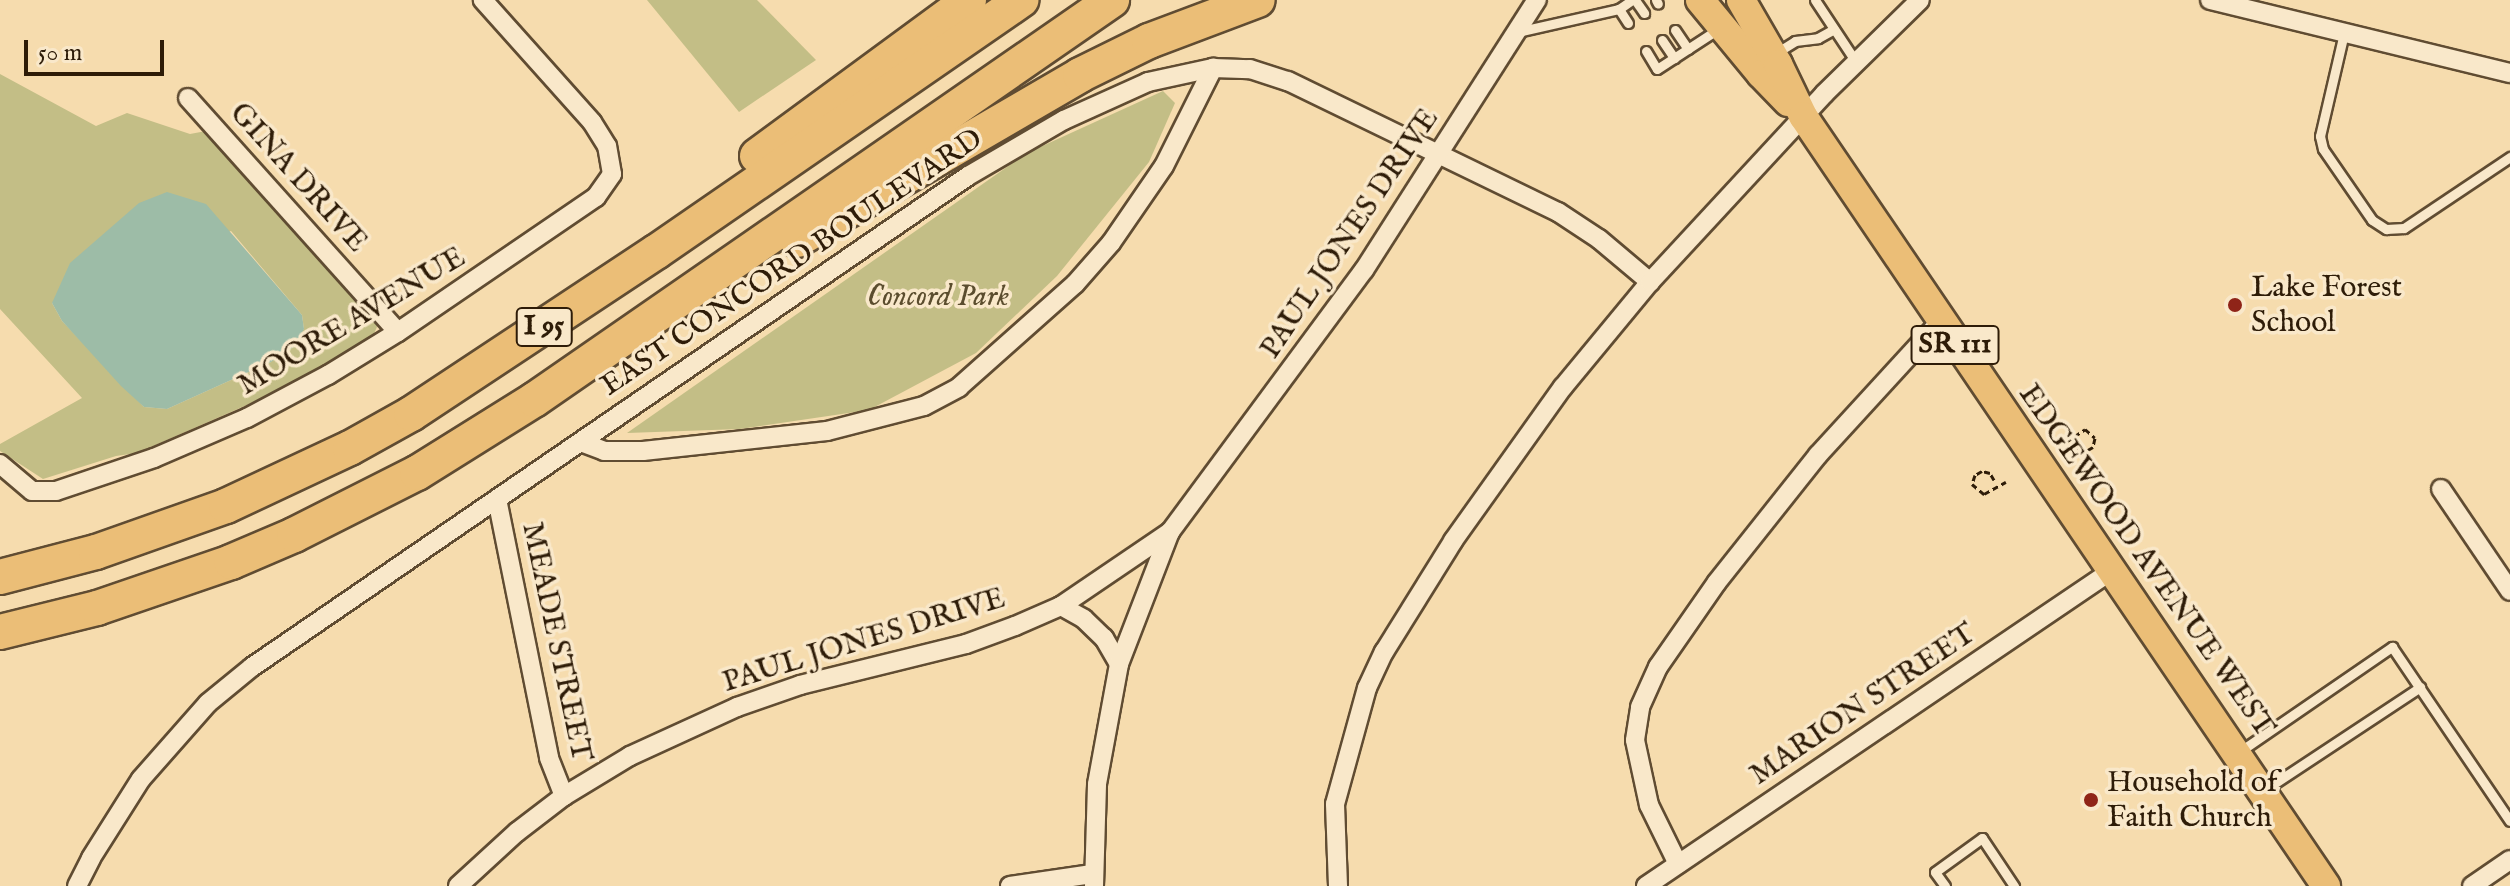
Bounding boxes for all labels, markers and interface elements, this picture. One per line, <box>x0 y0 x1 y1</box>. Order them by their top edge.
scale bar <box>28 24 168 74</box>
text: 50 m <box>38 38 82 69</box>
street label: GINA DRIVE <box>222 96 374 260</box>
street label: PAUL JONES DRIVE <box>1253 102 1447 366</box>
street label: EAST CONCORD BOULEVARD <box>594 122 990 404</box>
street label: MOORE AVENUE <box>232 240 472 404</box>
place label: Lake Forest School <box>2251 270 2402 340</box>
park label: Concord Park <box>867 279 1009 315</box>
marker: Lake Forest School <box>2226 296 2244 314</box>
road number: I 95 <box>514 303 574 351</box>
road number: SR 111 <box>1909 321 2001 369</box>
street label: EDGEWOOD AVENUE WEST <box>2010 378 2282 744</box>
street label: MEADE STREET <box>513 519 599 765</box>
street label: PAUL JONES DRIVE <box>718 581 1010 701</box>
street label: MARION STREET <box>1743 616 1983 794</box>
place label: Household of Faith Church <box>2107 765 2278 836</box>
marker: Household of Faith Church <box>2082 791 2100 809</box>

